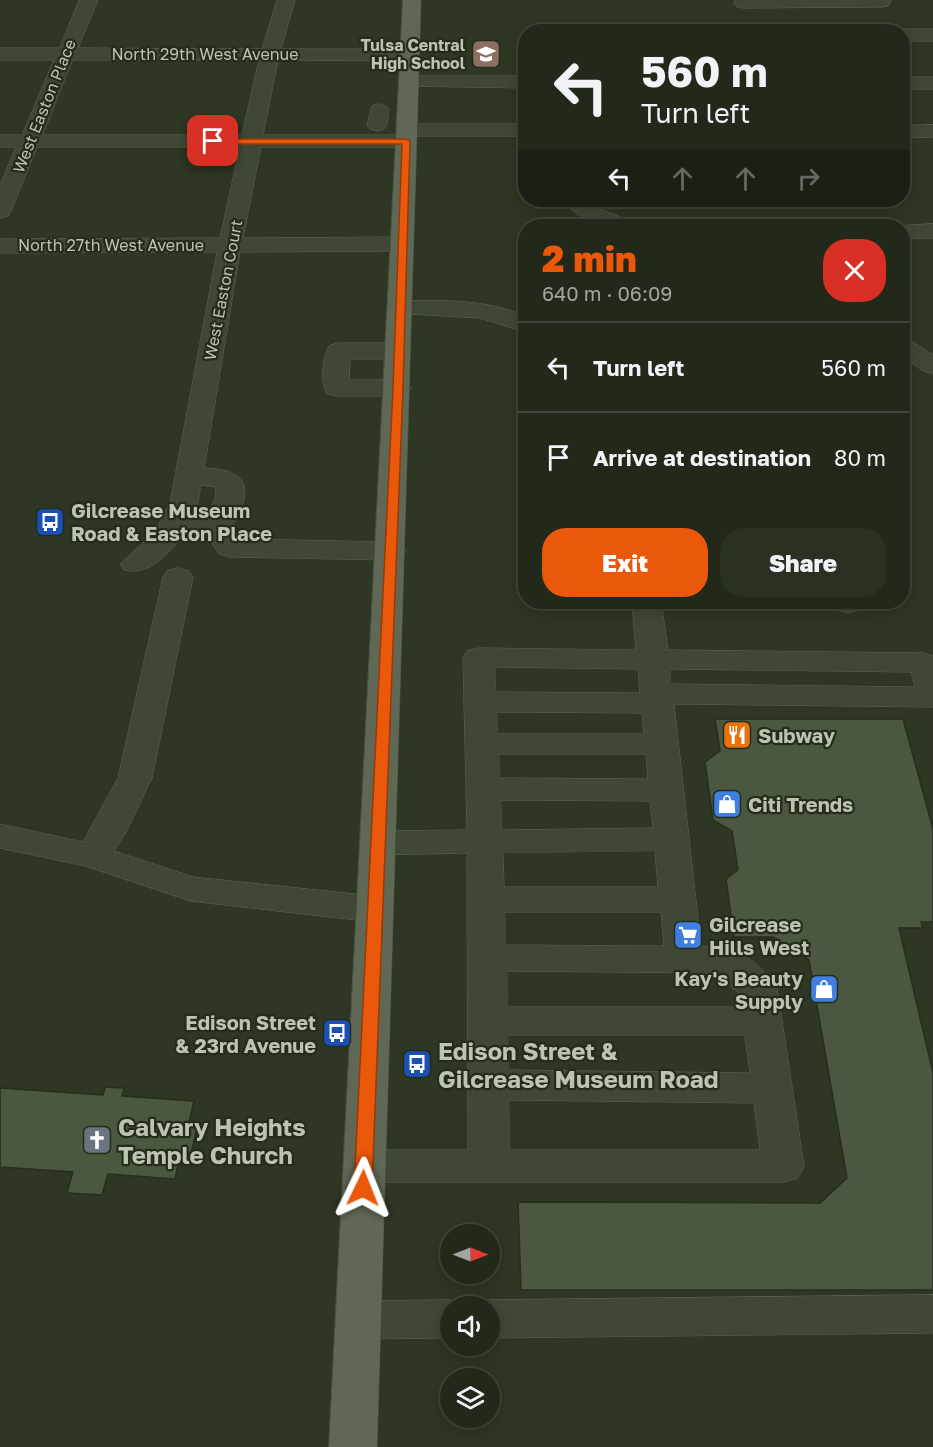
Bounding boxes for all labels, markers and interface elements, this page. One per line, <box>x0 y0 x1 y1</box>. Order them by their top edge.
place label: Tulsa Central High School <box>361 35 466 73</box>
street label: West Easton Place <box>8 36 80 176</box>
school or university icon: Tulsa Central High School <box>470 38 502 70</box>
street label: North 29th West Avenue <box>111 44 299 64</box>
text: 560 m <box>641 46 768 96</box>
icon: left <box>542 48 620 126</box>
text: Turn left <box>641 97 750 129</box>
pin <box>187 115 238 166</box>
icon: arrive <box>196 124 229 157</box>
icon: left <box>603 162 636 195</box>
icon: ahead <box>666 162 699 195</box>
icon: ahead <box>729 162 762 195</box>
icon: right <box>792 162 825 195</box>
street label: West Easton Court <box>200 218 246 362</box>
street label: North 27th West Avenue <box>18 235 204 255</box>
text: 2 min <box>542 237 637 280</box>
button: close <box>823 239 886 302</box>
text: 640 m · 06:09 <box>542 281 672 305</box>
icon: left <box>542 351 575 384</box>
text: Turn left <box>593 354 684 381</box>
text: 560 m <box>821 354 886 381</box>
icon: arrive <box>542 441 575 474</box>
text: Arrive at destination <box>593 444 811 471</box>
text: 80 m <box>834 444 886 471</box>
place label: Gilcrease Museum Road & Easton Place <box>71 498 272 545</box>
bus stop icon: Gilcrease Museum Road & Easton Place <box>34 506 66 538</box>
button: Exit <box>542 528 708 597</box>
button: Share <box>720 528 886 597</box>
restaurant icon: Subway <box>721 719 753 751</box>
place label: Subway <box>758 723 835 747</box>
shop icon: Citi Trends <box>711 788 743 820</box>
place label: Citi Trends <box>748 792 853 816</box>
place label: Gilcrease Hills West <box>709 912 809 959</box>
supermarket icon: Gilcrease Hills West <box>672 919 704 951</box>
place label: Kay's Beauty Supply <box>674 966 803 1013</box>
shop icon: Kay's Beauty Supply <box>808 973 840 1005</box>
place label: Edison Street & 23rd Avenue <box>175 1010 316 1057</box>
bus stop icon: Edison Street & 23rd Avenue <box>321 1017 353 1049</box>
place label: Edison Street & Gilcrease Museum Road <box>438 1036 719 1093</box>
bus stop icon: Edison Street & Gilcrease Museum Road <box>401 1048 433 1080</box>
place label: Calvary Heights Temple Church <box>118 1112 306 1169</box>
church icon: Calvary Heights Temple Church <box>81 1124 113 1156</box>
position arrow <box>331 1156 395 1220</box>
north arrow <box>440 1224 500 1284</box>
map controls <box>440 1224 500 1428</box>
button: sound <box>440 1296 500 1356</box>
button: layers <box>440 1368 500 1428</box>

